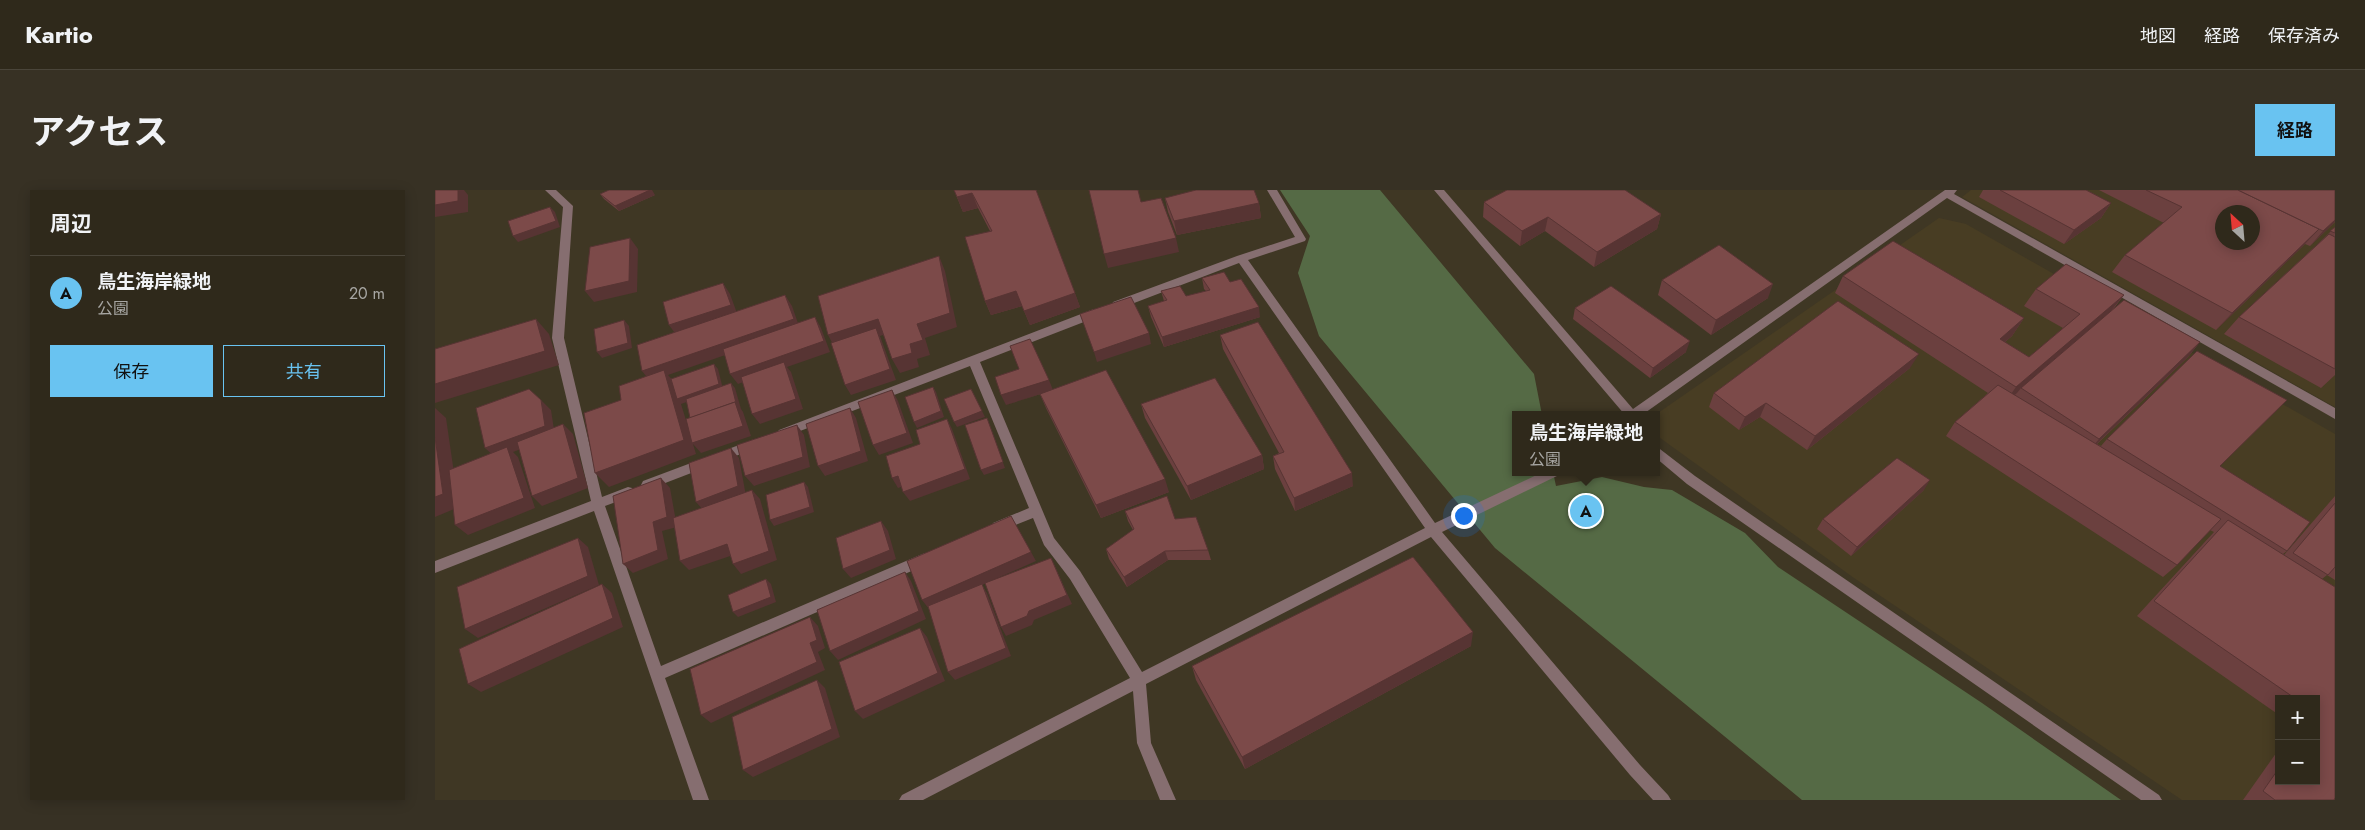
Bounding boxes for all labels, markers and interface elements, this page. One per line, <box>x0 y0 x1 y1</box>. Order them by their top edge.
text: Kartio <box>25 17 93 52</box>
text: 地図 <box>2140 23 2176 49</box>
text: 経路 <box>2204 23 2240 49</box>
text: 保存済み <box>2268 23 2340 49</box>
button: 経路 <box>2255 104 2335 156</box>
text: アクセス <box>30 107 168 157</box>
north arrow <box>2215 205 2260 250</box>
text: 周辺 <box>50 209 92 239</box>
text: 鳥生海岸緑地 <box>97 268 211 295</box>
text: A <box>60 282 72 305</box>
text: 20 m <box>349 282 385 305</box>
text: 公園 <box>97 297 129 320</box>
button: 保存 <box>50 345 213 397</box>
button: 共有 <box>223 345 385 397</box>
popup <box>1512 411 1660 476</box>
text: 鳥生海岸緑地 <box>1529 419 1643 446</box>
text: 公園 <box>1529 448 1561 471</box>
pin: A <box>1570 492 1602 530</box>
your location <box>1451 503 1477 529</box>
map controls <box>2275 695 2320 785</box>
button: + <box>2275 695 2320 740</box>
button: − <box>2275 740 2320 785</box>

